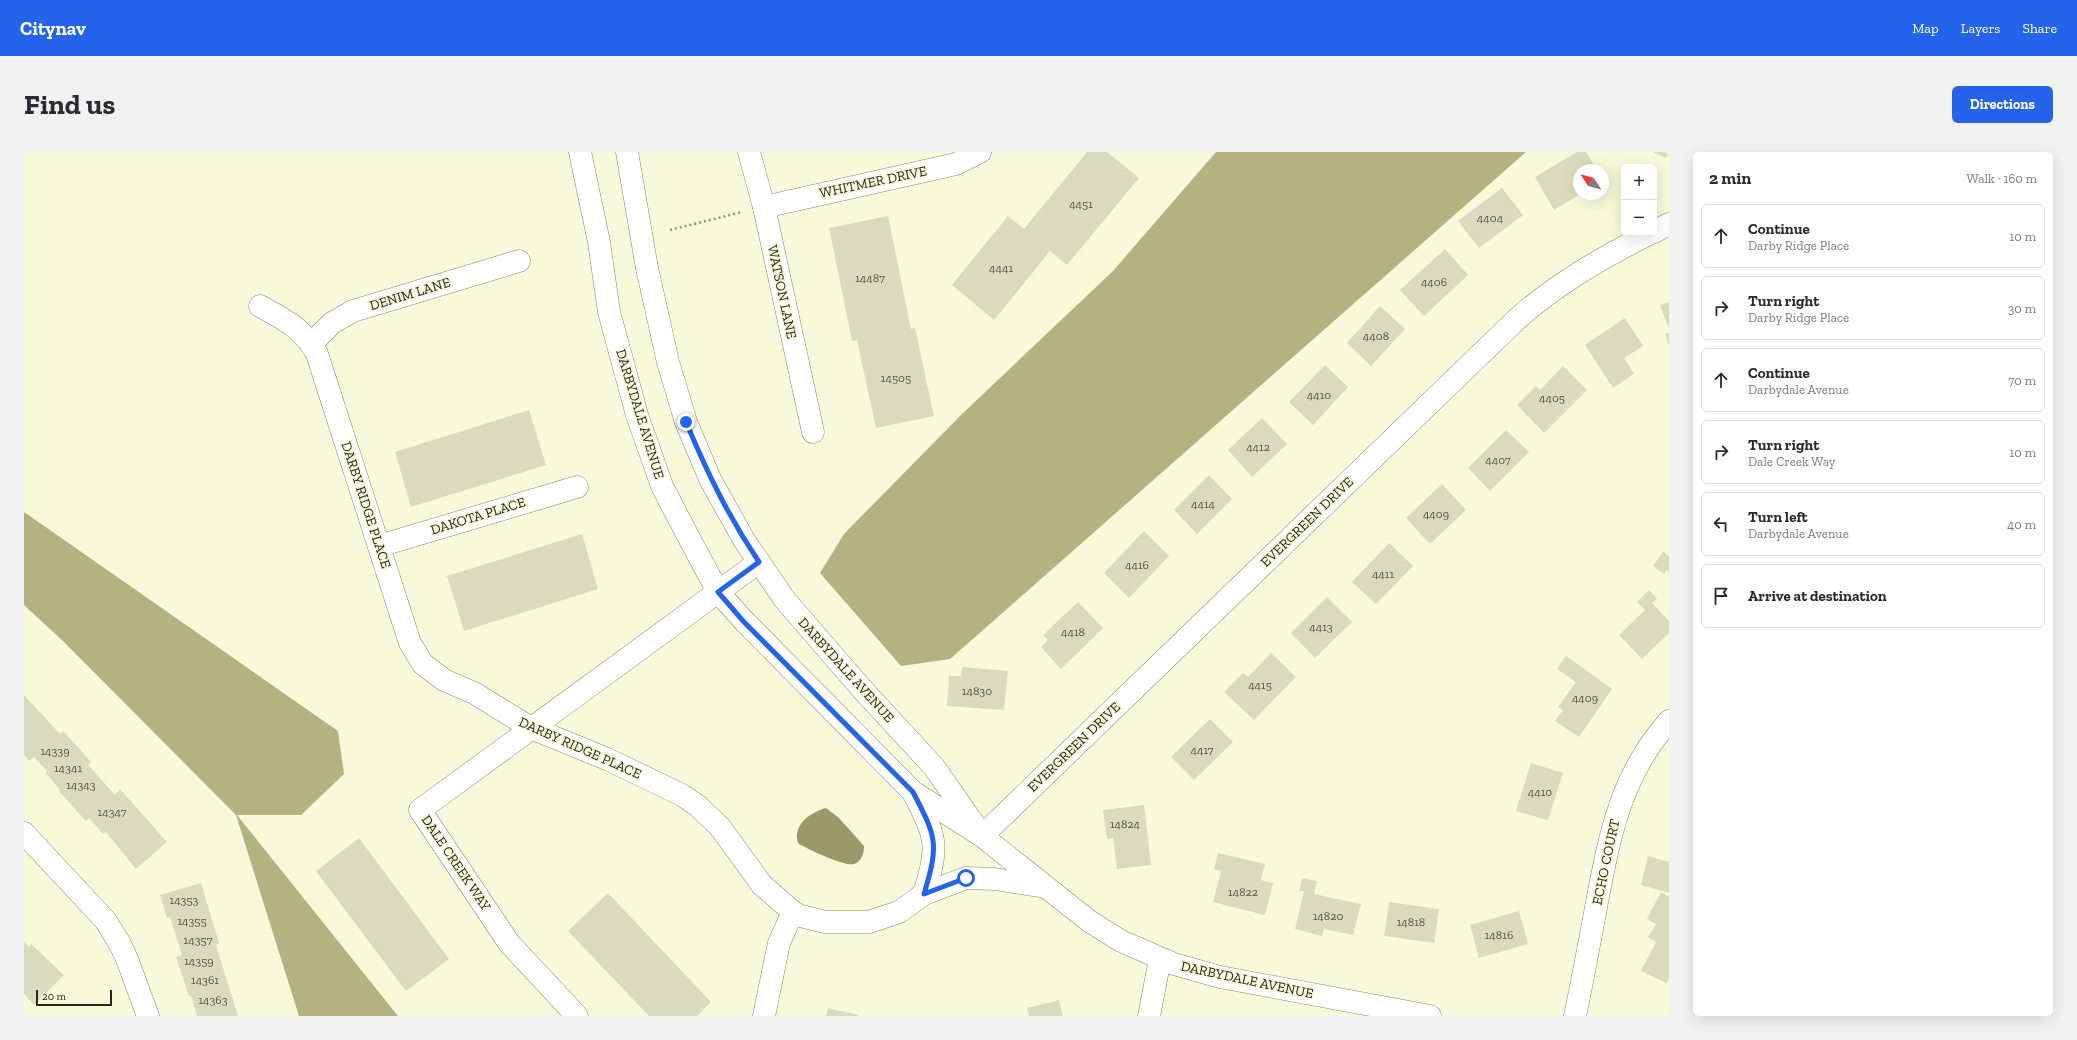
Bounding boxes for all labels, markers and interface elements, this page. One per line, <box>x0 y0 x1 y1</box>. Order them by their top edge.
text: Citynav <box>20 17 86 40</box>
text: Map <box>1912 20 1939 37</box>
text: Layers <box>1961 20 2000 37</box>
text: Share <box>2022 20 2057 37</box>
button: Directions <box>1952 86 2053 123</box>
text: Find us <box>24 88 115 121</box>
street label: WHITMER DRIVE <box>818 162 928 202</box>
north arrow <box>1573 164 1609 200</box>
map controls <box>1621 164 1657 236</box>
button: + <box>1621 164 1657 200</box>
text: 2 min <box>1709 168 1751 188</box>
text: Walk · 160 m <box>1967 171 2037 186</box>
house number: 4451 <box>1069 197 1093 211</box>
button: − <box>1621 200 1657 236</box>
house number: 4404 <box>1477 211 1504 225</box>
text: Continue <box>1748 220 1810 238</box>
icon: ahead <box>1710 225 1732 247</box>
text: 10 m <box>2009 229 2036 244</box>
text: Darby Ridge Place <box>1748 238 1849 253</box>
street label: WATSON LANE <box>764 244 800 340</box>
house number: 4441 <box>989 261 1013 275</box>
house number: 14487 <box>855 271 885 285</box>
street label: DENIM LANE <box>368 274 452 314</box>
house number: 4406 <box>1421 275 1447 289</box>
text: Turn right <box>1748 292 1819 310</box>
icon: right <box>1710 297 1732 319</box>
text: 30 m <box>2008 301 2036 316</box>
text: Darby Ridge Place <box>1748 310 1849 325</box>
house number: 4408 <box>1363 329 1389 343</box>
street label: DARBYDALE AVENUE <box>612 347 668 481</box>
text: Continue <box>1748 364 1810 382</box>
icon: ahead <box>1710 369 1732 391</box>
house number: 14505 <box>881 371 911 385</box>
text: 70 m <box>2008 373 2036 388</box>
text: Darbydale Avenue <box>1748 382 1849 397</box>
house number: 4410 <box>1307 388 1331 402</box>
house number: 4405 <box>1539 391 1565 405</box>
route end <box>677 413 695 431</box>
text: Turn right <box>1748 436 1819 454</box>
street label: DARBY RIDGE PLACE <box>337 439 395 571</box>
house number: 4412 <box>1246 440 1270 454</box>
icon: right <box>1710 441 1732 463</box>
text: 10 m <box>2009 445 2036 460</box>
house number: 4407 <box>1485 453 1511 467</box>
text: Dale Creek Way <box>1748 454 1835 469</box>
street label: EVERGREEN DRIVE <box>1257 473 1357 571</box>
street label: DAKOTA PLACE <box>428 493 528 539</box>
house number: 4414 <box>1191 497 1216 511</box>
house number: 4409 <box>1423 507 1449 521</box>
text: Turn left <box>1748 508 1808 526</box>
icon: left <box>1710 513 1732 535</box>
text: 40 m <box>2007 517 2036 532</box>
text: Darbydale Avenue <box>1748 526 1849 541</box>
house number: 4416 <box>1125 558 1149 572</box>
house number: 4411 <box>1372 567 1394 581</box>
icon: arrive <box>1710 585 1732 607</box>
text: Arrive at destination <box>1748 587 1887 605</box>
street label: DARBYDALE AVENUE <box>794 614 898 726</box>
house number: 4413 <box>1309 620 1333 634</box>
house number: 4418 <box>1061 625 1085 639</box>
house number: 4415 <box>1248 678 1272 692</box>
house number: 14830 <box>962 684 992 698</box>
house number: 4409 <box>1572 691 1598 705</box>
street label: EVERGREEN DRIVE <box>1024 698 1124 796</box>
street label: DARBY RIDGE PLACE <box>516 713 644 783</box>
house number: 4417 <box>1190 743 1214 757</box>
house number: 14339 <box>40 744 70 758</box>
house number: 14341 <box>54 761 82 775</box>
house number: 14343 <box>66 778 96 792</box>
house number: 4410 <box>1528 785 1552 799</box>
house number: 14347 <box>98 805 127 819</box>
street label: DALE CREEK WAY <box>418 812 495 915</box>
house number: 14824 <box>1110 817 1141 831</box>
street label: ECHO COURT <box>1589 817 1623 907</box>
route start <box>957 869 975 887</box>
house number: 14822 <box>1228 885 1258 899</box>
house number: 14353 <box>170 893 199 907</box>
house number: 14820 <box>1313 909 1343 923</box>
house number: 14355 <box>177 914 207 928</box>
house number: 14818 <box>1397 915 1425 929</box>
house number: 14816 <box>1485 928 1513 942</box>
house number: 14357 <box>184 933 213 947</box>
house number: 14359 <box>184 954 214 968</box>
street label: DARBYDALE AVENUE <box>1179 958 1315 1002</box>
house number: 14361 <box>191 973 219 987</box>
scale bar <box>36 988 112 1007</box>
text: 20 m <box>42 990 66 1003</box>
house number: 14363 <box>198 993 228 1007</box>

